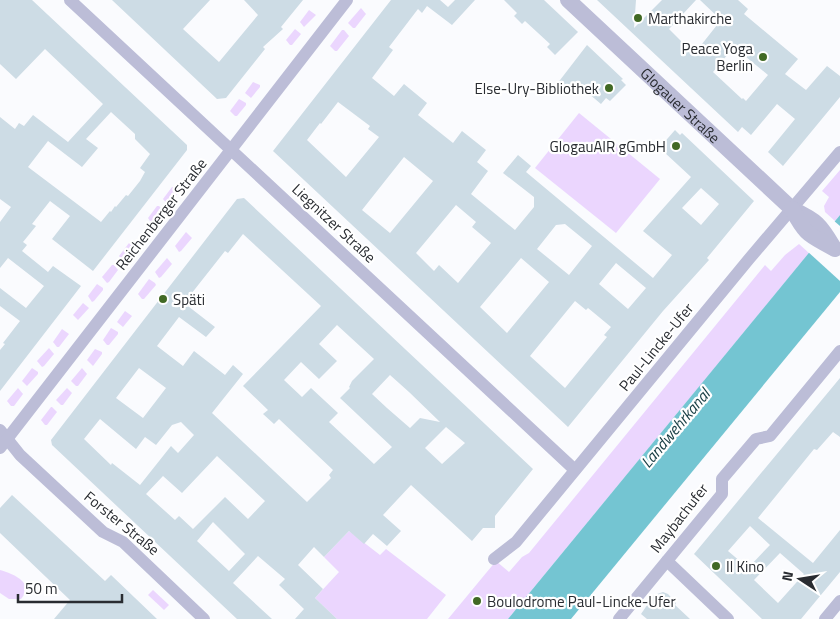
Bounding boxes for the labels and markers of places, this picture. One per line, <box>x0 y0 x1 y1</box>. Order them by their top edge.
place label: Marthakirche <box>648 7 732 30</box>
marker: Marthakirche <box>632 12 644 24</box>
place label: Peace Yoga Berlin <box>682 37 753 77</box>
marker: Peace Yoga Berlin <box>757 51 769 63</box>
place label: Else-Ury-Bibliothek <box>475 77 599 100</box>
marker: Else-Ury-Bibliothek <box>603 82 615 94</box>
place label: GlogauAIR gGmbH <box>550 135 666 158</box>
marker: GlogauAIR gGmbH <box>670 140 682 152</box>
place label: Späti <box>173 288 205 311</box>
marker: Späti <box>157 293 169 305</box>
place label: Il Kino <box>726 555 764 578</box>
marker: Il Kino <box>710 560 722 572</box>
place label: Boulodrome Paul-Lincke-Ufer <box>487 590 676 613</box>
marker: Boulodrome Paul-Lincke-Ufer <box>471 595 483 607</box>

